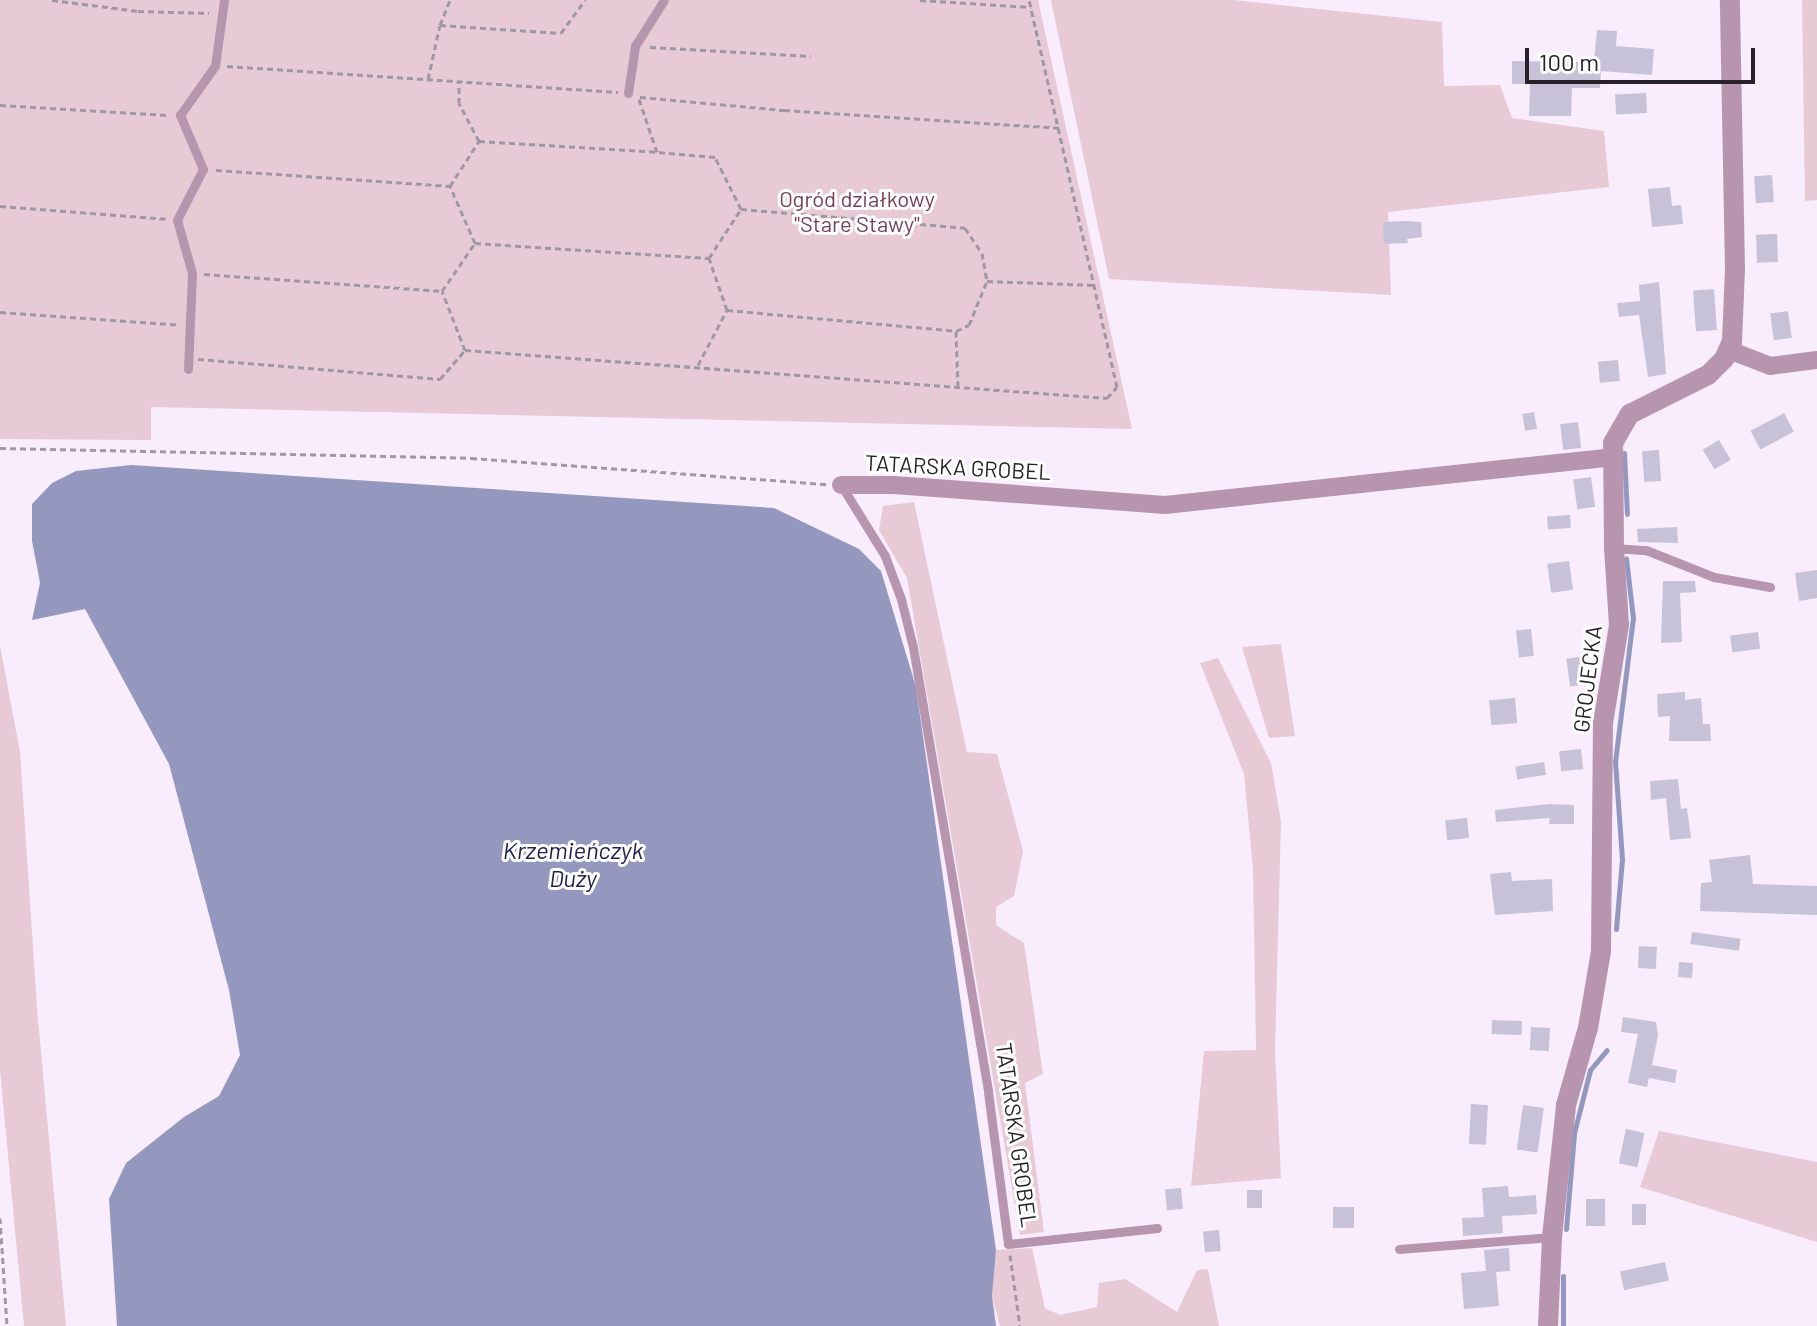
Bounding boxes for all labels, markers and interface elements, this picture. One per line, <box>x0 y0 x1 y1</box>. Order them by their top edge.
scale bar <box>1529 32 1759 82</box>
text: 100 m <box>1539 47 1599 76</box>
park label: Ogród działkowy "Stare Stawy" <box>779 185 935 236</box>
street label: TATARSKA GROBEL <box>864 449 1052 485</box>
street label: GROJECKA <box>1567 624 1607 734</box>
water label: Krzemieńczyk Duży <box>503 836 643 892</box>
street label: TATARSKA GROBEL <box>991 1041 1043 1229</box>

